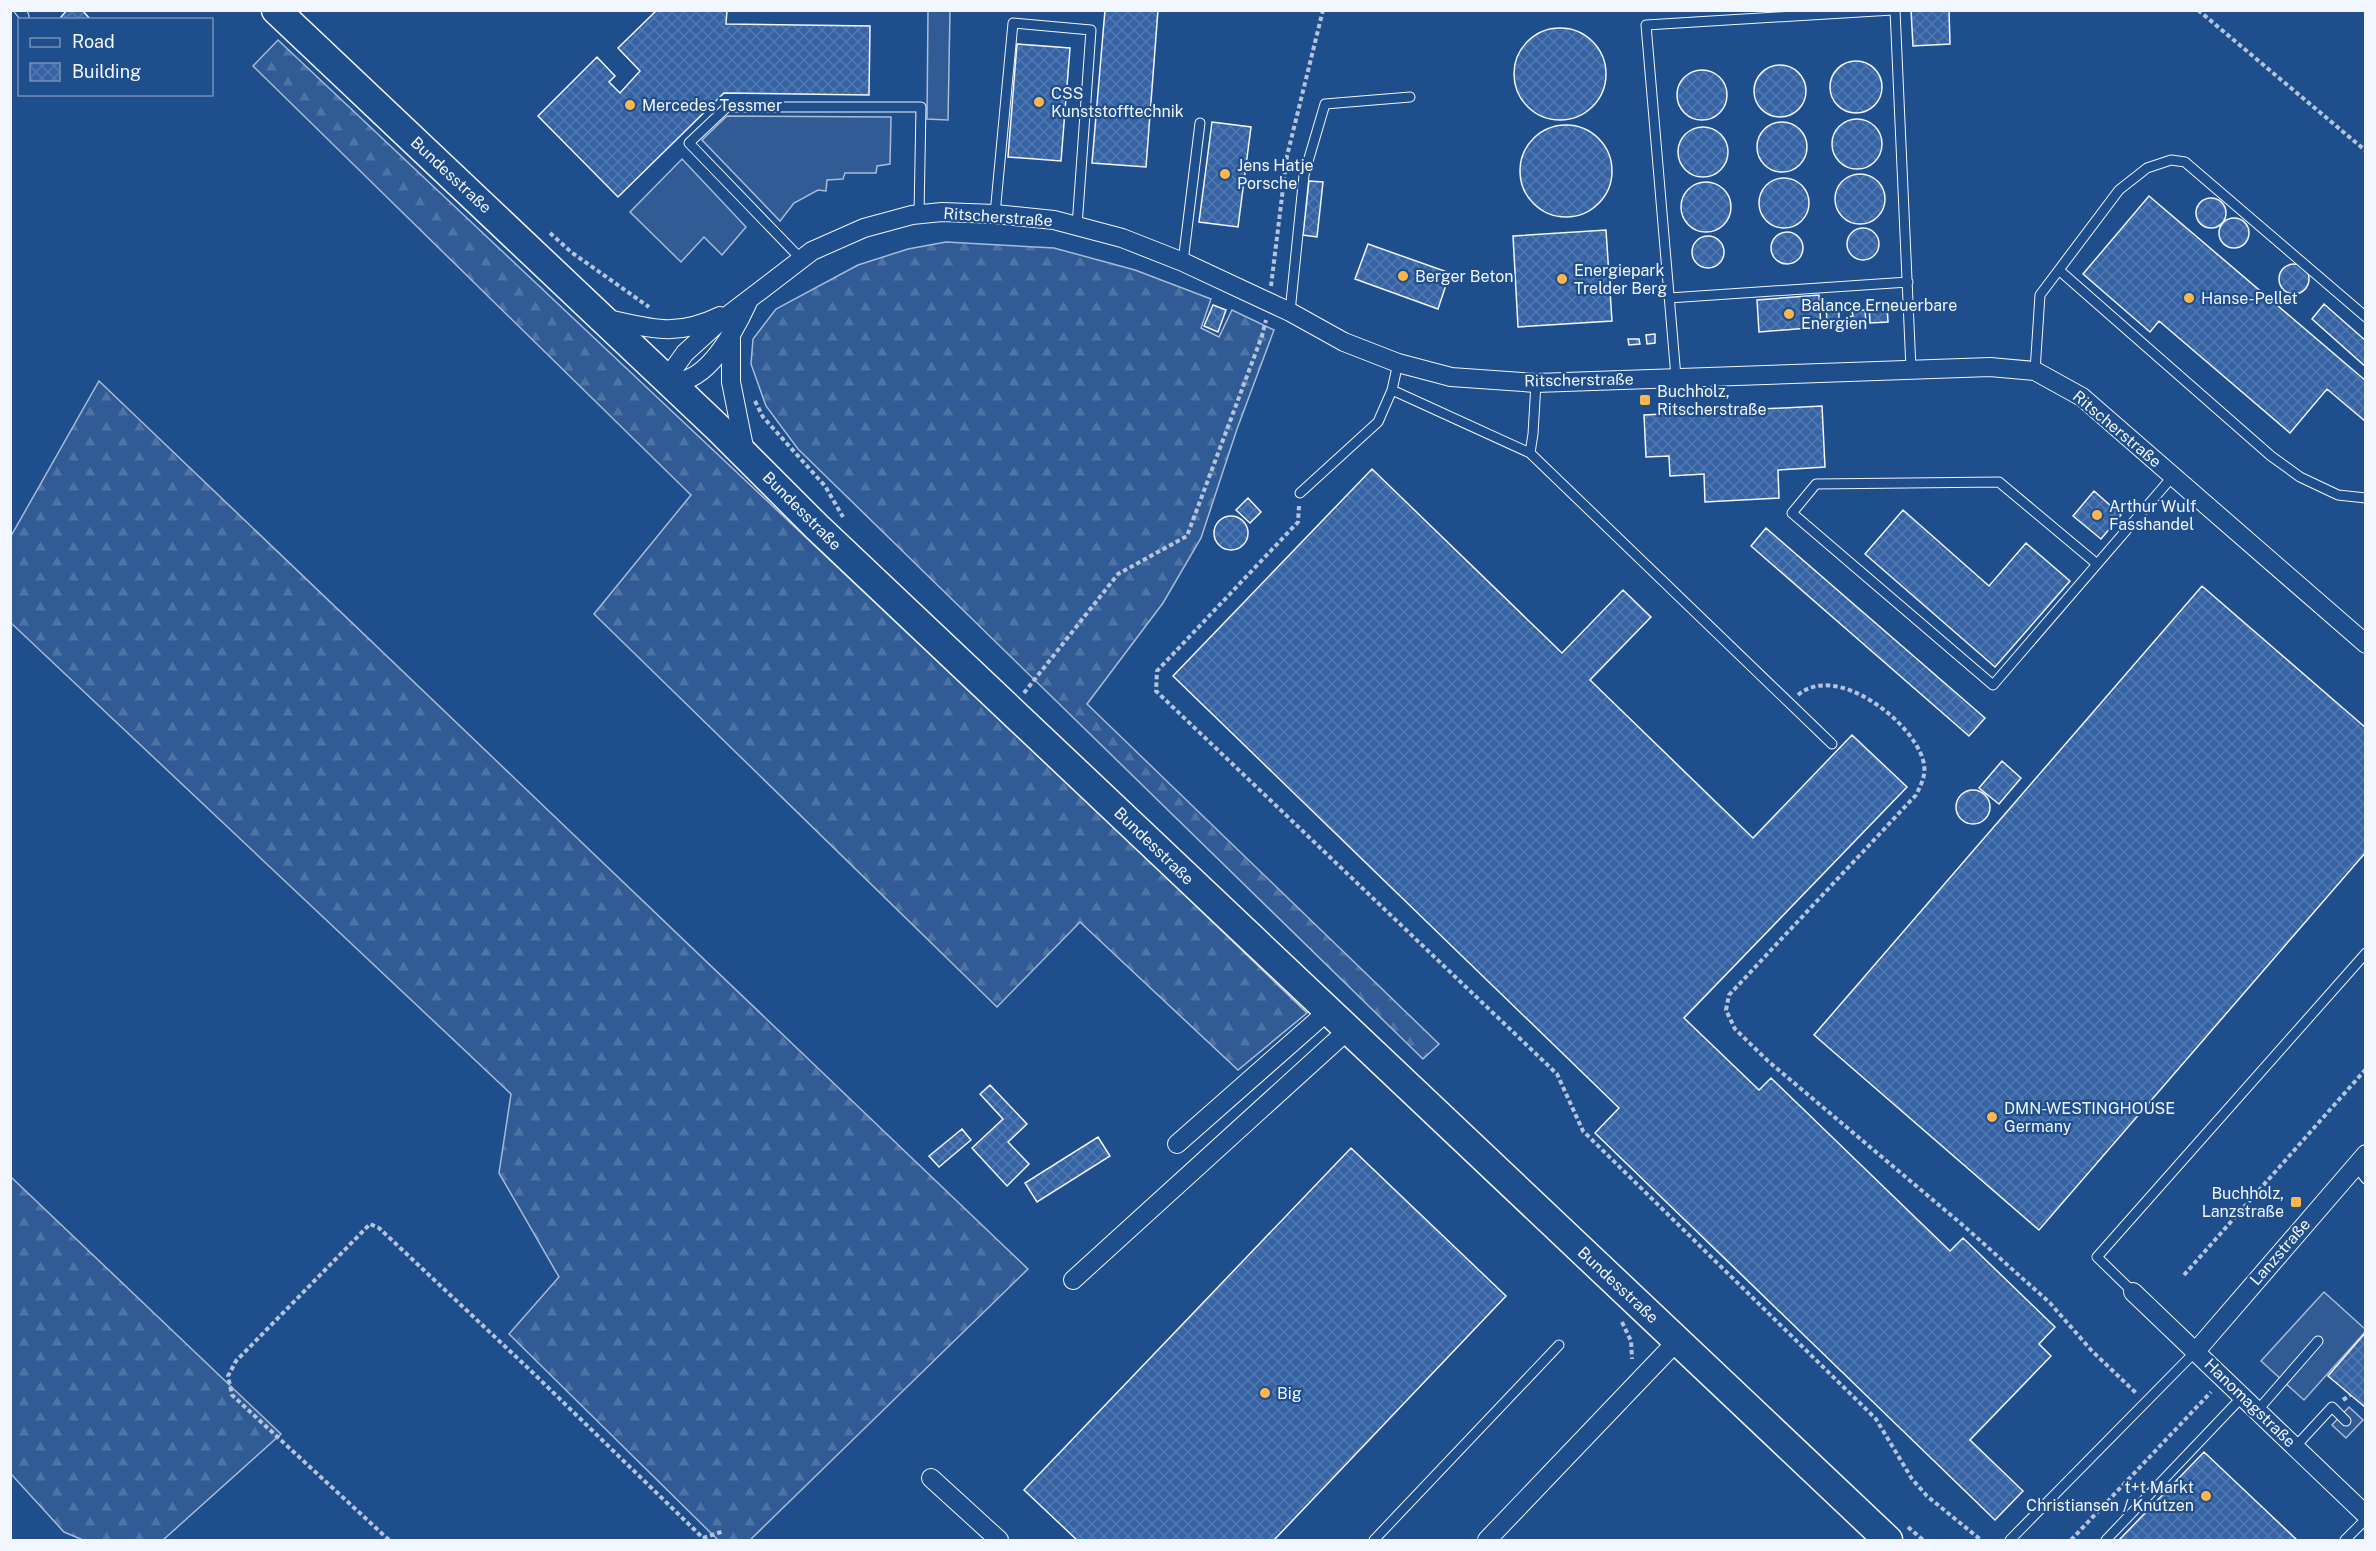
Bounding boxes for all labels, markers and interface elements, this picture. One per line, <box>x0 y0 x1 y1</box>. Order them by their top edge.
legend <box>18 18 213 96</box>
text: Road <box>72 31 115 52</box>
text: Building <box>72 61 141 82</box>
place label: CSS Kunststofftechnik <box>1051 84 1184 121</box>
marker: CSS Kunststofftechnik <box>1032 95 1046 109</box>
place label: Mercedes Tessmer <box>642 96 782 115</box>
marker: Mercedes Tessmer <box>623 98 637 112</box>
street label: Bundesstraße <box>407 133 495 217</box>
place label: Jens Hatje Porsche <box>1237 156 1314 193</box>
marker: Jens Hatje Porsche <box>1218 167 1232 181</box>
street label: Ritscherstraße <box>943 204 1053 230</box>
place label: Energiepark Trelder Berg <box>1574 261 1667 298</box>
place label: Berger Beton <box>1415 267 1514 286</box>
marker: Berger Beton <box>1396 269 1410 283</box>
marker: Energiepark Trelder Berg <box>1555 272 1569 286</box>
place label: Hanse-Pellet <box>2201 289 2298 308</box>
marker: Hanse-Pellet <box>2182 291 2196 305</box>
place label: Balance Erneuerbare Energien <box>1801 296 1957 333</box>
marker: Balance Erneuerbare Energien <box>1782 307 1796 321</box>
street label: Ritscherstraße <box>1524 370 1634 390</box>
place label: Buchholz, Ritscherstraße <box>1657 382 1767 419</box>
street label: Ritscherstraße <box>2069 387 2165 471</box>
marker: Buchholz, Ritscherstraße <box>1638 393 1652 407</box>
street label: Bundesstraße <box>759 468 845 554</box>
place label: Arthur Wulf Fasshandel <box>2109 497 2196 534</box>
marker: Arthur Wulf Fasshandel <box>2090 508 2104 522</box>
street label: Bundesstraße <box>1110 803 1198 889</box>
place label: DMN-WESTINGHOUSE Germany <box>2004 1099 2175 1136</box>
marker: DMN-WESTINGHOUSE Germany <box>1985 1110 1999 1124</box>
place label: Buchholz, Lanzstraße <box>2202 1184 2284 1221</box>
marker: Buchholz, Lanzstraße <box>2289 1195 2303 1209</box>
street label: Lanzstraße <box>2246 1215 2314 1289</box>
street label: Bundesstraße <box>1574 1243 1662 1327</box>
street label: Hanomagstraße <box>2201 1355 2299 1451</box>
place label: Big <box>1277 1384 1302 1403</box>
marker: Big <box>1258 1386 1272 1400</box>
place label: t+t Markt Christiansen / Knutzen <box>2026 1478 2194 1515</box>
marker: t+t Markt Christiansen / Knutzen <box>2199 1489 2213 1503</box>

